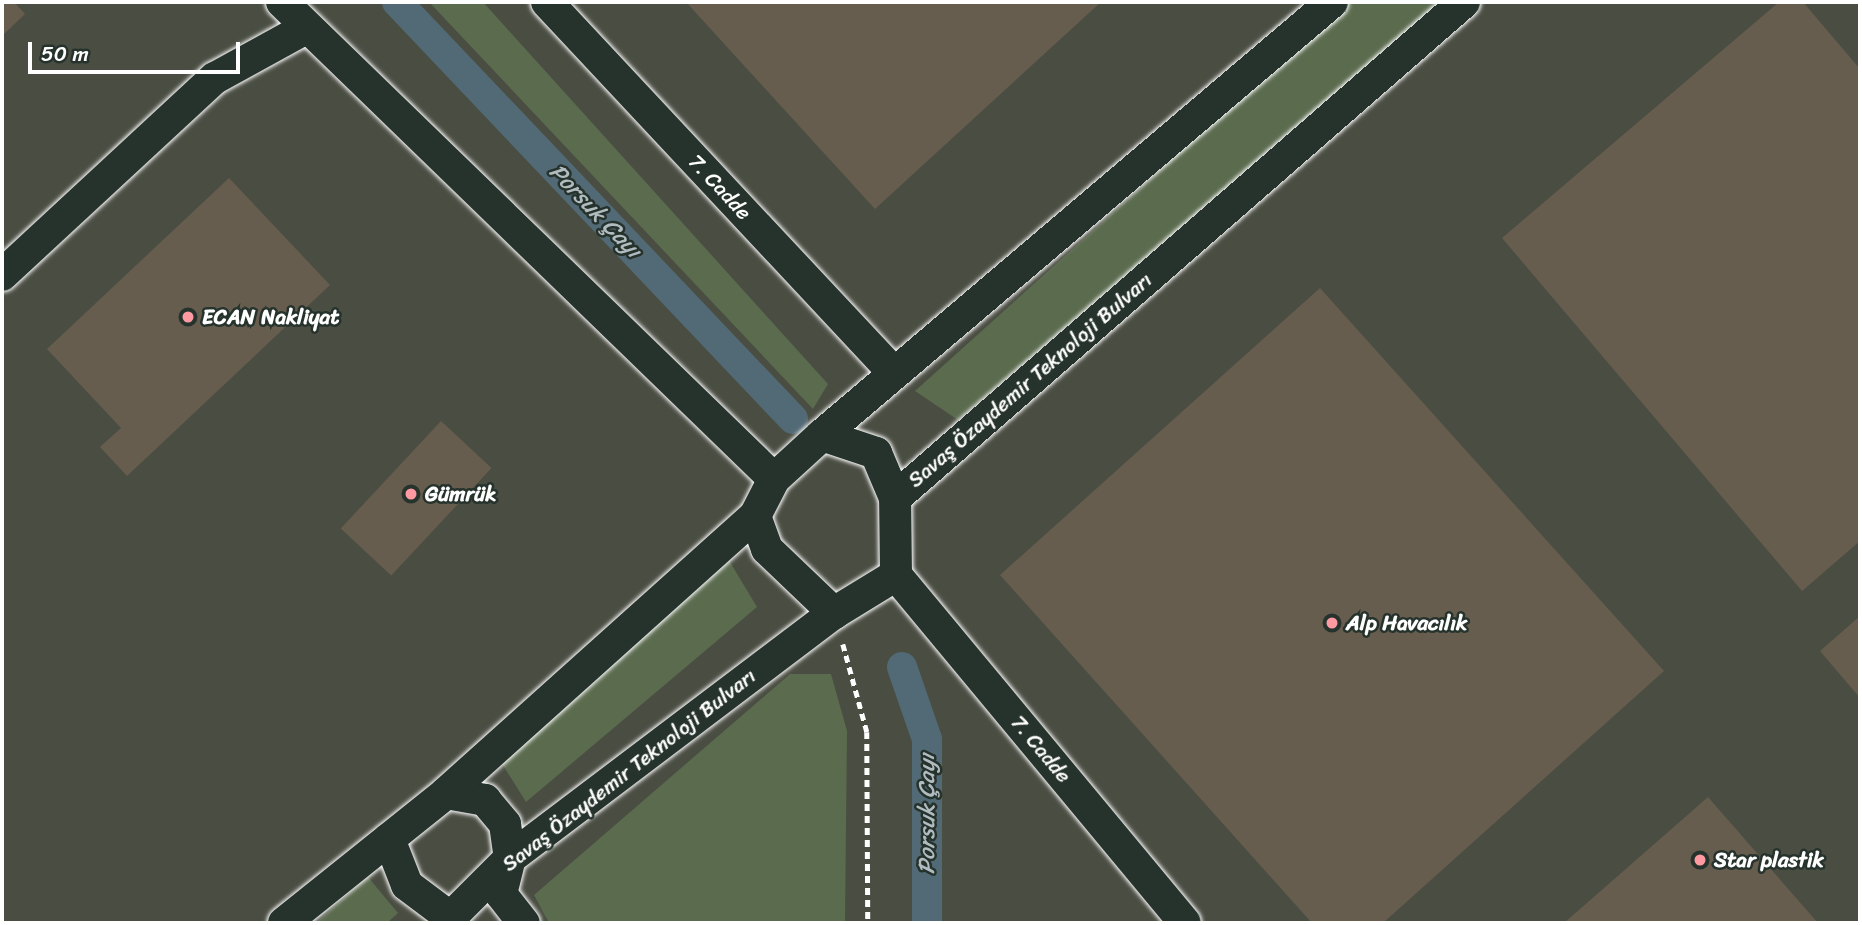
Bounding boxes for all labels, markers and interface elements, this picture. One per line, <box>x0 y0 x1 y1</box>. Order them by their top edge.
scale bar <box>32 28 243 72</box>
text: 50 m <box>41 35 89 73</box>
street label: 7. Cadde <box>683 149 757 225</box>
water label: Porsuk Çayı <box>543 158 647 264</box>
street label: Savaş Özaydemir Teknoloji Bulvarı <box>903 267 1157 493</box>
place label: ECAN Nakliyat <box>202 304 339 330</box>
marker: ECAN Nakliyat <box>180 309 196 325</box>
place label: Gümrük <box>425 481 496 507</box>
marker: Gümrük <box>403 486 419 502</box>
place label: Alp Havacılık <box>1346 610 1467 636</box>
marker: Alp Havacılık <box>1324 615 1340 631</box>
street label: Savaş Özaydemir Teknoloji Bulvarı <box>497 663 761 877</box>
street label: 7. Cadde <box>1006 710 1076 788</box>
water label: Porsuk Çayı <box>913 754 941 874</box>
place label: Star plastik <box>1714 847 1823 873</box>
marker: Star plastik <box>1692 852 1708 868</box>

